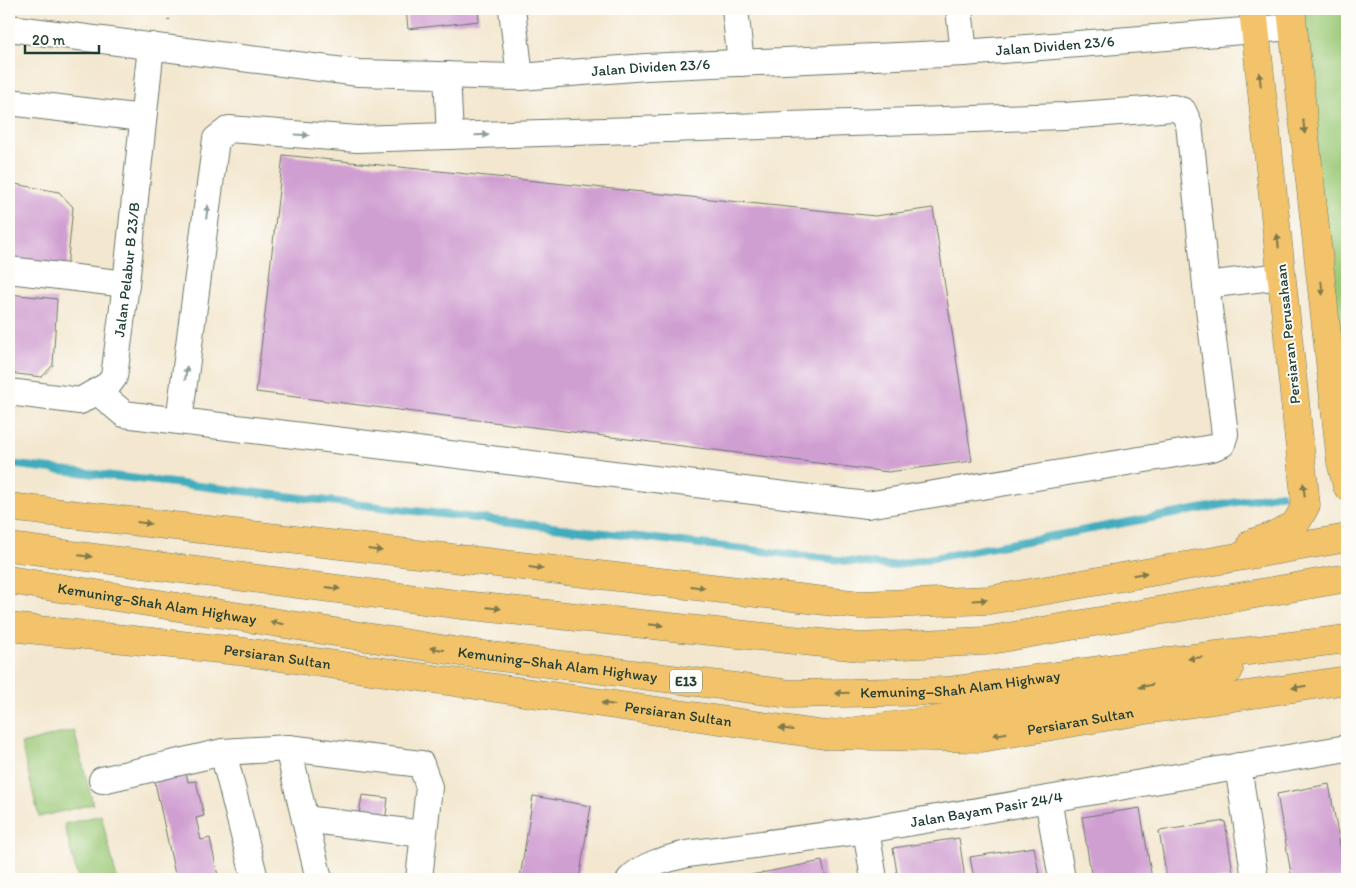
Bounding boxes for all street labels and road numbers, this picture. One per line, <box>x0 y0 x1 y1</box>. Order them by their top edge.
street label: Jalan Dividen 23/6 <box>995 32 1115 59</box>
street label: Jalan Dividen 23/6 <box>591 55 711 80</box>
street label: Jalan Pelabur B 23/B <box>110 201 144 338</box>
street label: Persiaran Perusahaan <box>1272 263 1304 405</box>
street label: Kemuning–Shah Alam Highway <box>56 579 258 628</box>
street label: Persiaran Sultan <box>223 641 333 673</box>
street label: Kemuning–Shah Alam Highway <box>457 643 658 686</box>
street label: Kemuning–Shah Alam Highway <box>860 667 1061 702</box>
road number: E13 <box>670 669 702 692</box>
street label: Persiaran Sultan <box>623 697 734 731</box>
street label: Persiaran Sultan <box>1026 703 1136 739</box>
street label: Jalan Bayam Pasir 24/4 <box>909 788 1064 831</box>

